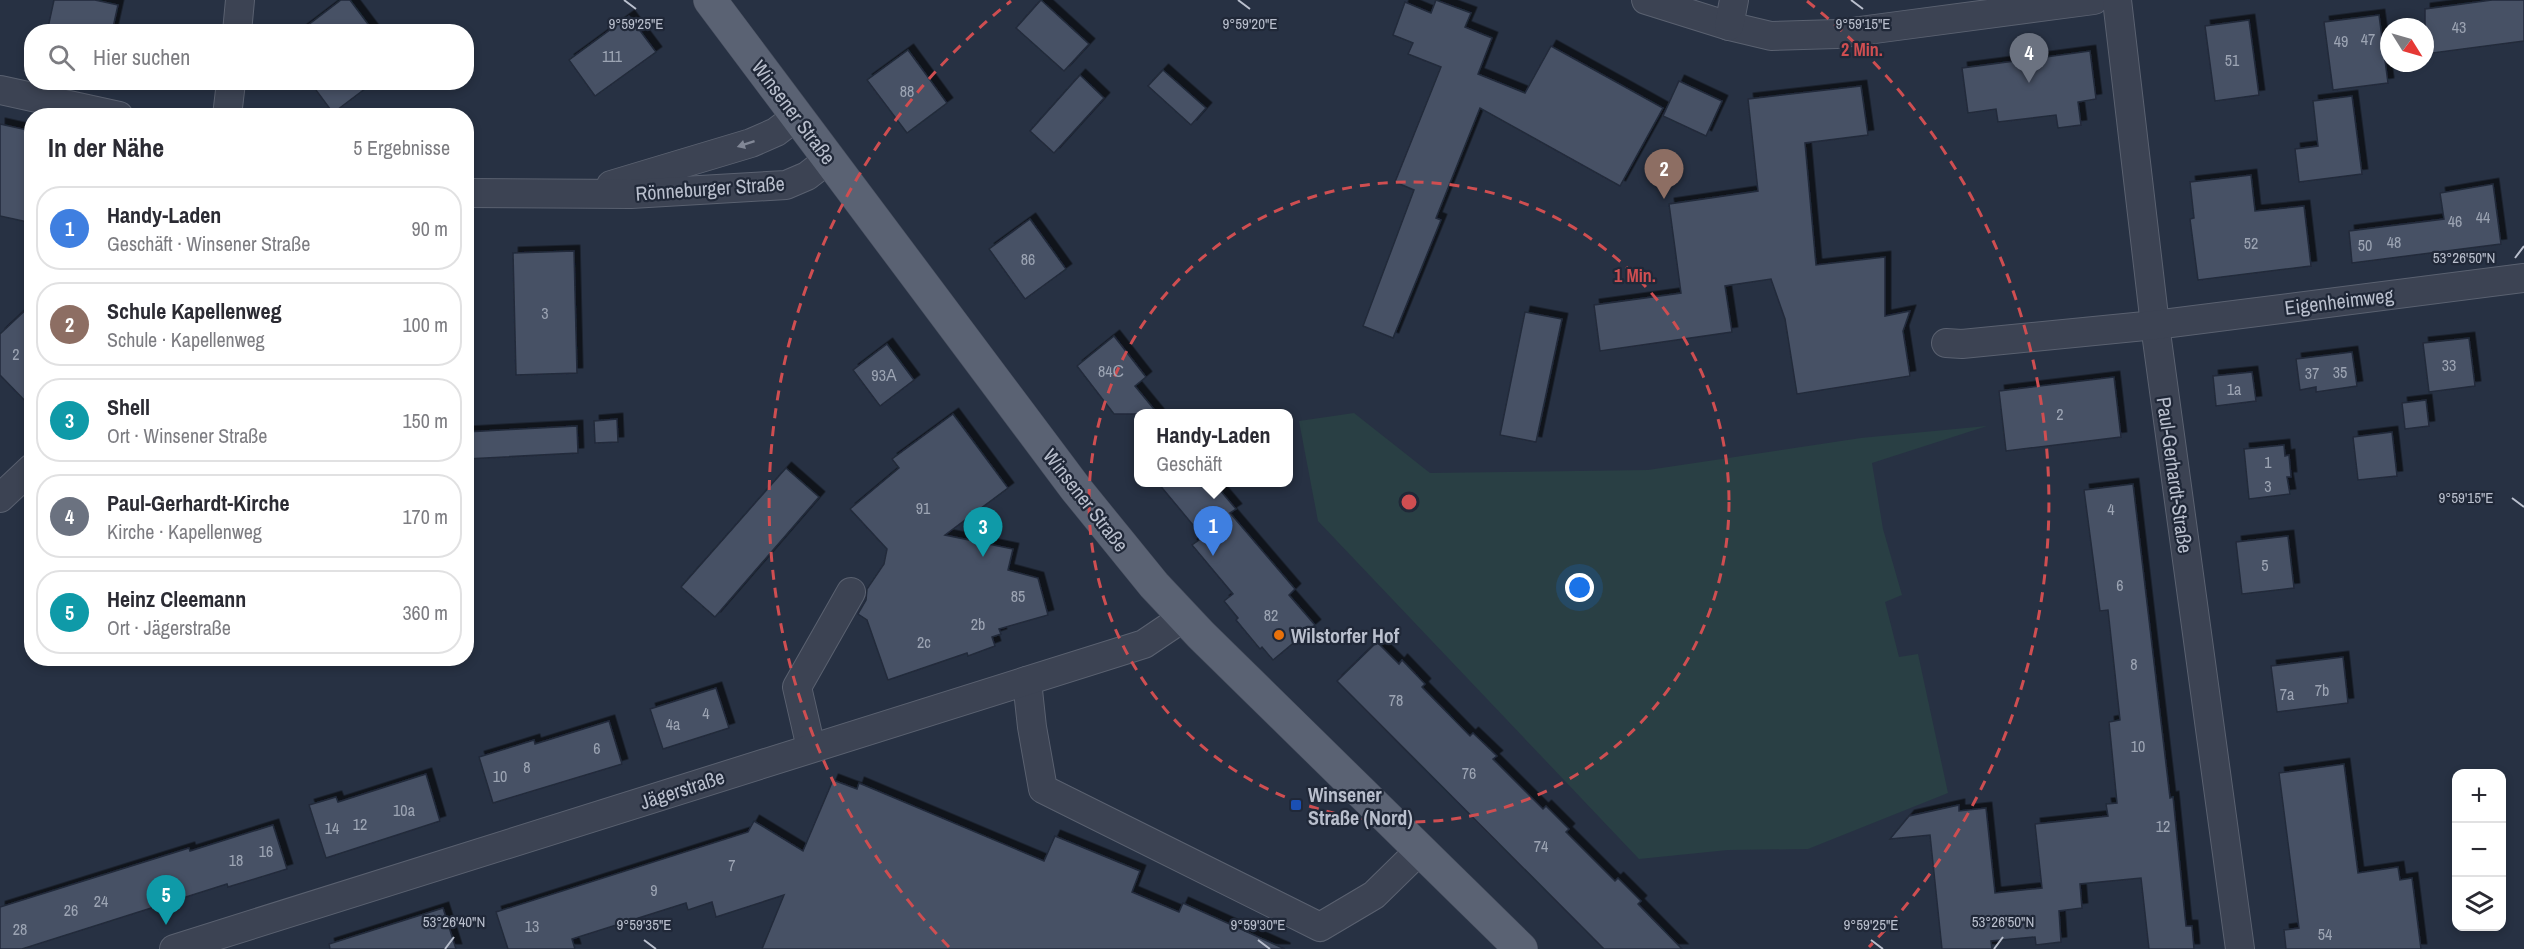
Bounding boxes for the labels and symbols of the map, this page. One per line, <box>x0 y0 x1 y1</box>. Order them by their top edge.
text: 9°59'25"E <box>608 13 664 34</box>
text: 9°59'20"E <box>1222 13 1278 34</box>
text: 9°59'15"E <box>1835 13 1891 34</box>
house number: 43 <box>2452 16 2466 38</box>
north arrow <box>2380 18 2434 72</box>
house number: 47 <box>2361 28 2375 50</box>
house number: 49 <box>2334 30 2348 52</box>
pin: 4 <box>2010 34 2048 83</box>
text: 2 Min. <box>1841 37 1883 62</box>
house number: 111 <box>602 45 623 67</box>
house number: 51 <box>2225 49 2240 71</box>
street label: Winsener Straße <box>746 54 842 170</box>
house number: 88 <box>900 80 914 102</box>
one-way arrow <box>737 140 755 150</box>
pin: 2 <box>1644 150 1684 199</box>
street label: Rönneburger Straße <box>634 169 786 207</box>
house number: 44 <box>2476 206 2490 228</box>
house number: 46 <box>2448 210 2462 232</box>
house number: 48 <box>2387 231 2401 253</box>
house number: 52 <box>2244 232 2258 254</box>
house number: 50 <box>2358 234 2372 256</box>
text: 53°26'50"N <box>2433 247 2495 268</box>
house number: 86 <box>1021 248 1035 270</box>
text: 1 Min. <box>1614 263 1656 288</box>
street label: Eigenheimweg <box>2283 281 2395 321</box>
house number: 3 <box>541 302 549 324</box>
house number: 2 <box>12 343 20 365</box>
house number: 33 <box>2442 354 2456 376</box>
house number: 84С <box>1098 360 1124 382</box>
house number: 35 <box>2333 361 2347 383</box>
house number: 37 <box>2305 362 2319 384</box>
house number: 93А <box>871 364 897 386</box>
house number: 1a <box>2227 378 2242 400</box>
street label: Paul-Gerhardt-Straße <box>2151 395 2199 555</box>
house number: 2 <box>2056 403 2064 425</box>
street label: Winsener Straße <box>1037 443 1135 557</box>
house number: 1 <box>2264 451 2272 473</box>
house number: 3 <box>2264 475 2272 497</box>
text: 9°59'15"E <box>2438 487 2494 508</box>
centre of rings <box>1399 492 1419 512</box>
house number: 91 <box>916 497 931 519</box>
house number: 4 <box>2107 498 2115 520</box>
pin: 1 <box>1194 506 1232 556</box>
pin: 3 <box>964 508 1002 557</box>
house number: 5 <box>2261 554 2269 576</box>
your location <box>1565 573 1594 602</box>
house number: 6 <box>2116 574 2124 596</box>
house number: 85 <box>1011 585 1025 607</box>
house number: 82 <box>1264 604 1278 626</box>
house number: 2b <box>971 613 985 635</box>
place label: Wilstorfer Hof <box>1291 622 1400 649</box>
marker: Wilstorfer Hof <box>1272 628 1286 642</box>
house number: 2c <box>917 631 931 653</box>
house number: 8 <box>2130 653 2138 675</box>
house number: 7b <box>2315 679 2329 701</box>
house number: 7a <box>2280 683 2295 705</box>
house number: 78 <box>1389 689 1403 711</box>
house number: 4 <box>702 702 710 724</box>
house number: 4a <box>666 713 681 735</box>
house number: 10 <box>2131 735 2145 757</box>
house number: 6 <box>593 737 601 759</box>
house number: 8 <box>523 756 531 778</box>
house number: 76 <box>1462 762 1476 784</box>
street label: Jägerstraße <box>636 763 728 815</box>
house number: 10 <box>493 765 507 787</box>
place label: Winsener Straße (Nord) <box>1308 781 1413 831</box>
marker: Winsener Straße (Nord) <box>1289 798 1303 812</box>
house number: 10a <box>393 799 416 821</box>
house number: 12 <box>353 813 367 835</box>
house number: 12 <box>2156 815 2170 837</box>
house number: 14 <box>325 817 339 839</box>
house number: 74 <box>1534 835 1548 857</box>
house number: 16 <box>259 840 273 862</box>
house number: 18 <box>229 849 243 871</box>
house number: 7 <box>728 854 736 876</box>
pin: 5 <box>146 876 186 925</box>
house number: 9 <box>650 879 658 901</box>
house number: 24 <box>94 890 108 912</box>
house number: 26 <box>64 899 78 921</box>
text: 53°26'40"N <box>423 911 485 932</box>
text: 53°26'50"N <box>1972 911 2034 932</box>
text: 9°59'35"E <box>616 914 672 935</box>
text: 9°59'30"E <box>1230 914 1286 935</box>
text: 9°59'25"E <box>1843 914 1899 935</box>
house number: 13 <box>525 915 539 937</box>
house number: 28 <box>13 918 27 940</box>
house number: 54 <box>2318 923 2332 945</box>

